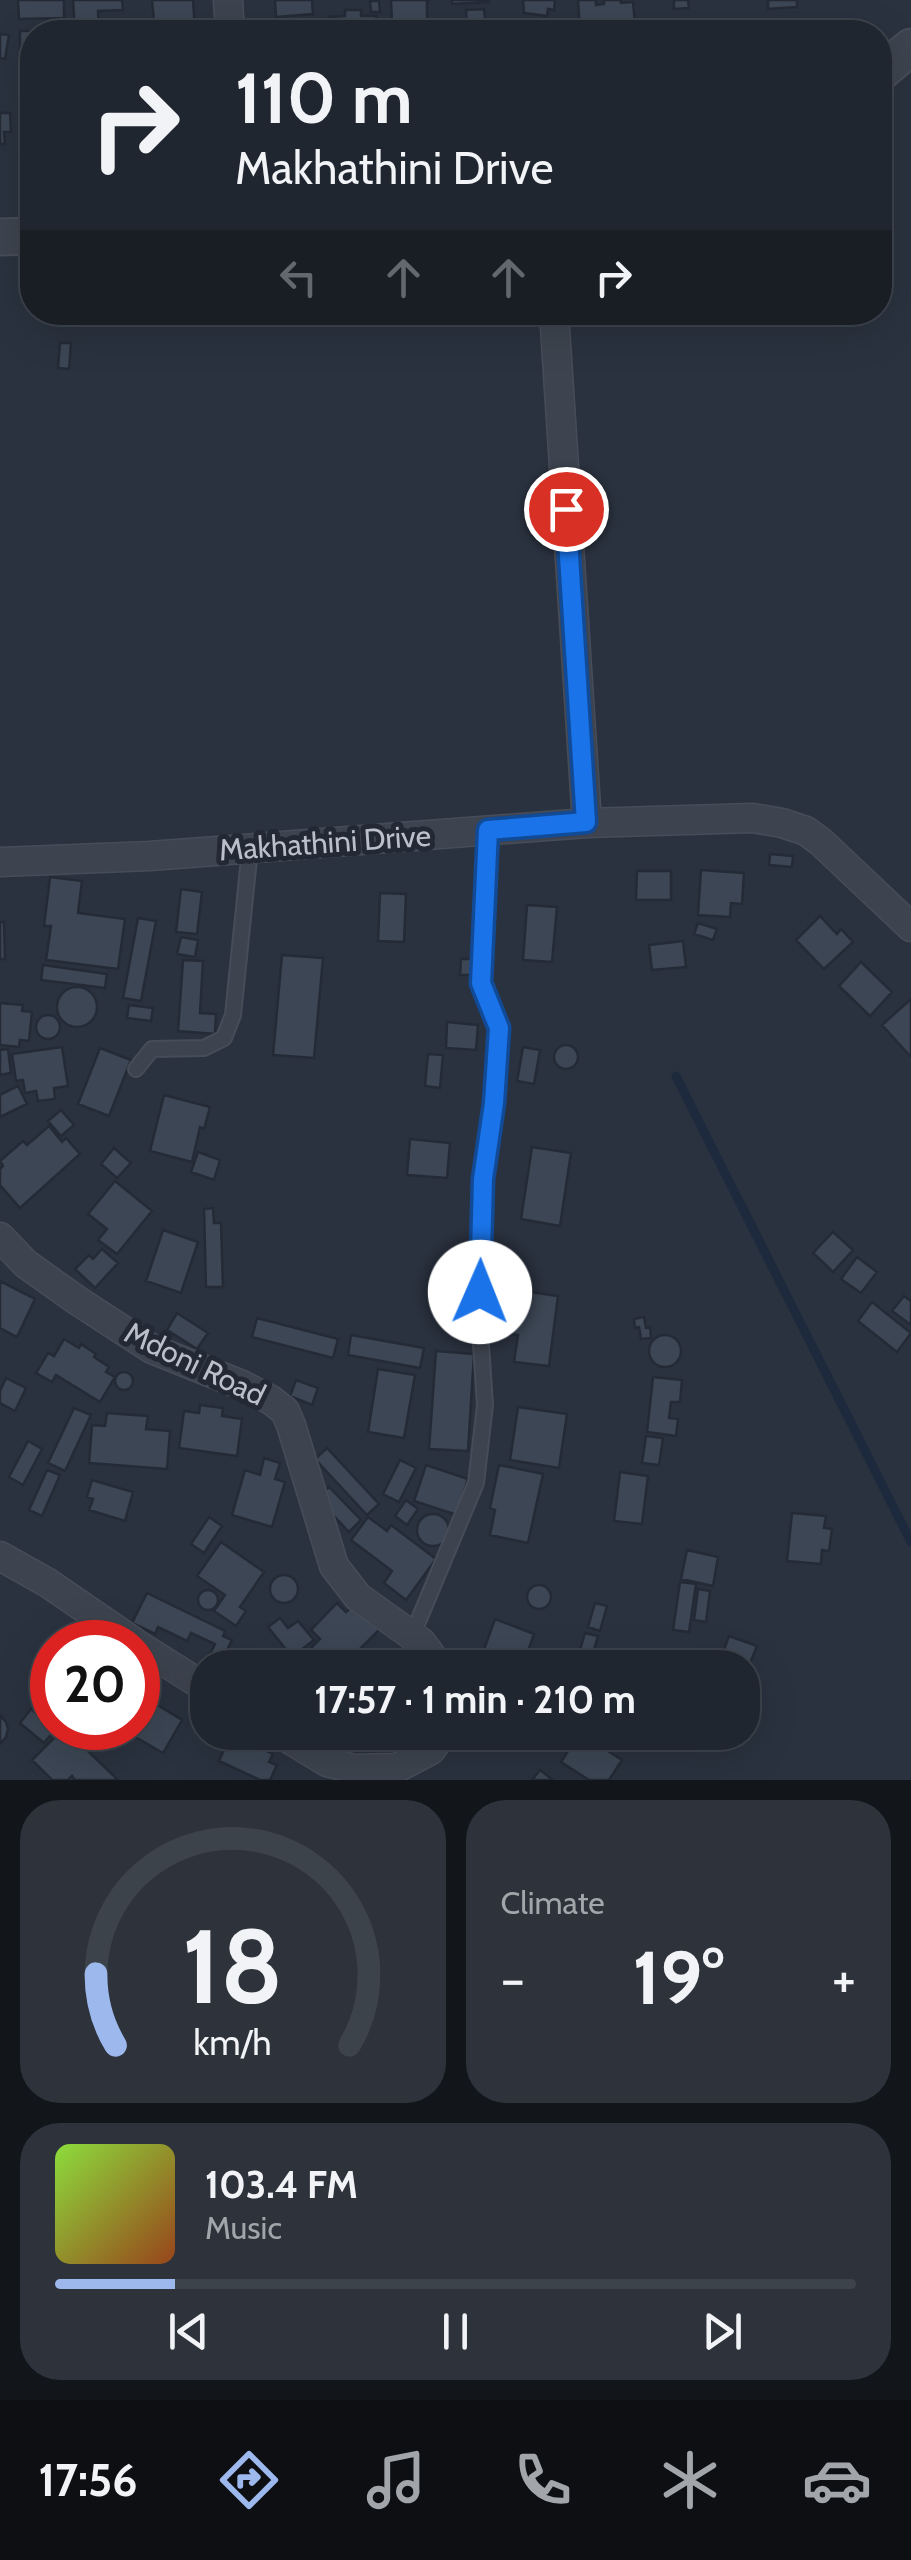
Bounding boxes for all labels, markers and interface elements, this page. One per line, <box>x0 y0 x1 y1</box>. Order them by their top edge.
text: 110 m <box>235 55 413 141</box>
icon: right <box>70 60 200 190</box>
text: Makhathini Drive <box>235 141 553 195</box>
icon: left <box>271 250 326 305</box>
icon: ahead <box>376 250 431 305</box>
icon: ahead <box>481 250 536 305</box>
icon: right <box>586 250 641 305</box>
pin <box>524 467 609 552</box>
icon: arrive <box>539 482 594 537</box>
street label: Makhathini Drive <box>218 817 432 868</box>
position arrow <box>428 1240 532 1344</box>
street label: Mdoni Road <box>119 1314 272 1414</box>
speed limit sign: 20 <box>30 1620 160 1750</box>
text: 17:57 · 1 min · 210 m <box>314 1676 636 1723</box>
text: Climate <box>501 1883 605 1922</box>
text: 18 <box>182 1903 283 2029</box>
text: 19° <box>633 1932 724 2023</box>
text: − <box>501 1945 525 2012</box>
text: + <box>832 1945 856 2012</box>
text: km/h <box>194 2021 272 2064</box>
text: 103.4 FM <box>205 2161 358 2208</box>
text: Music <box>205 2208 282 2247</box>
icon: previous <box>161 2304 216 2359</box>
icon: pause <box>428 2304 483 2359</box>
icon: next <box>695 2304 750 2359</box>
icon: directions <box>214 2445 284 2515</box>
icon: music <box>361 2445 431 2515</box>
icon: phone <box>508 2445 578 2515</box>
icon: climate <box>655 2445 725 2515</box>
icon: car <box>802 2445 872 2515</box>
text: 17:56 <box>38 2453 138 2507</box>

